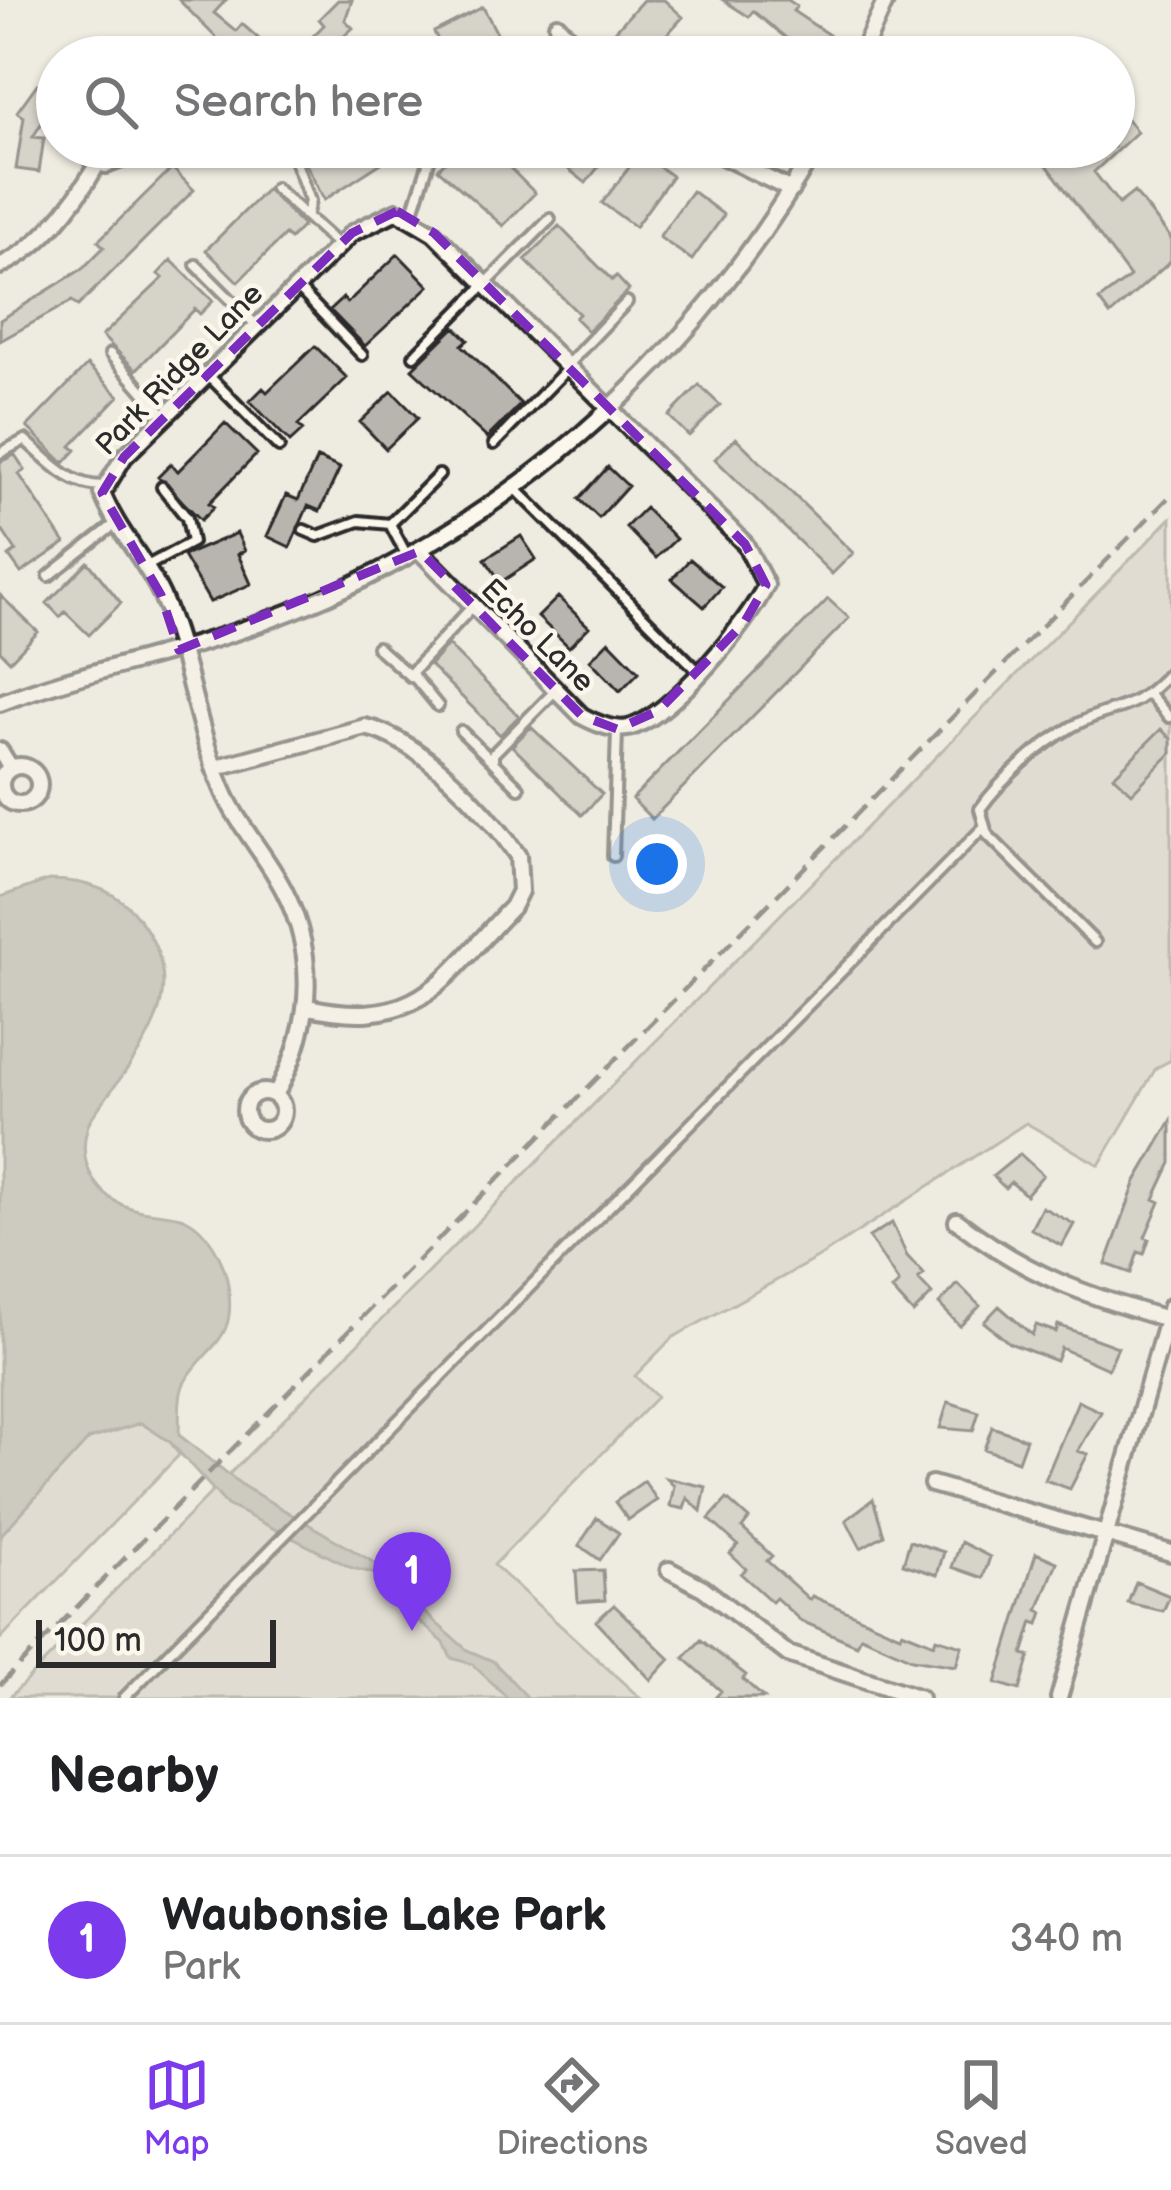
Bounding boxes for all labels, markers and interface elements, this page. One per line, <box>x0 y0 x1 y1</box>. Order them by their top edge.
search box <box>36 36 1135 168</box>
icon: search <box>78 69 144 135</box>
text: Search here <box>174 75 423 130</box>
street label: Park Ridge Lane <box>89 276 271 463</box>
street label: Echo Lane <box>473 572 601 700</box>
your location <box>627 834 687 894</box>
pin: 1 <box>373 1532 451 1631</box>
scale bar <box>36 1614 276 1667</box>
text: 100 m <box>54 1621 142 1661</box>
text: Nearby <box>48 1746 219 1807</box>
text: Waubonsie Lake Park <box>162 1889 606 1944</box>
text: 1 <box>79 1916 95 1963</box>
text: 340 m <box>1010 1916 1123 1963</box>
text: Park <box>162 1944 240 1991</box>
tab: Map <box>143 2052 210 2164</box>
tab: Directions <box>496 2052 648 2164</box>
tab: Saved <box>935 2052 1028 2164</box>

